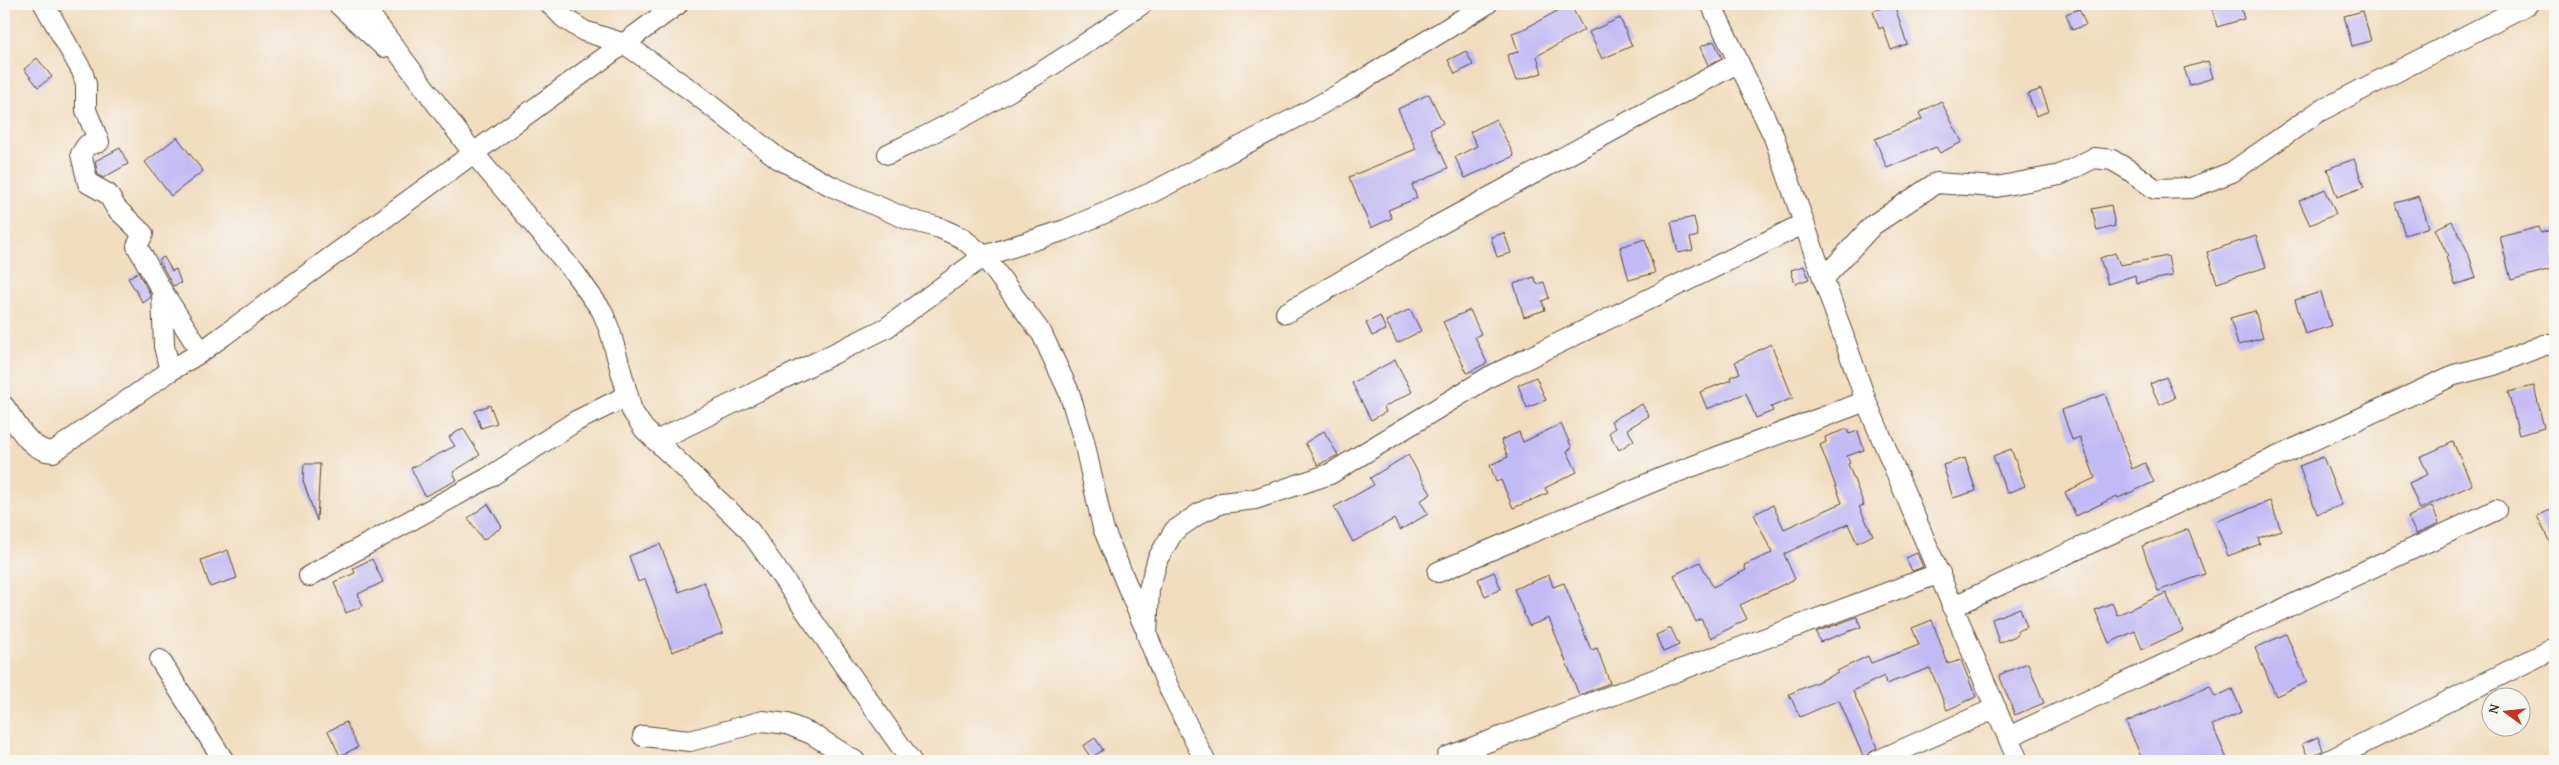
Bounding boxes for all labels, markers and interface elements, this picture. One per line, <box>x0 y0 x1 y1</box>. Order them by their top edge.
north arrow <box>2482 688 2532 738</box>
text: N <box>2483 701 2504 716</box>

